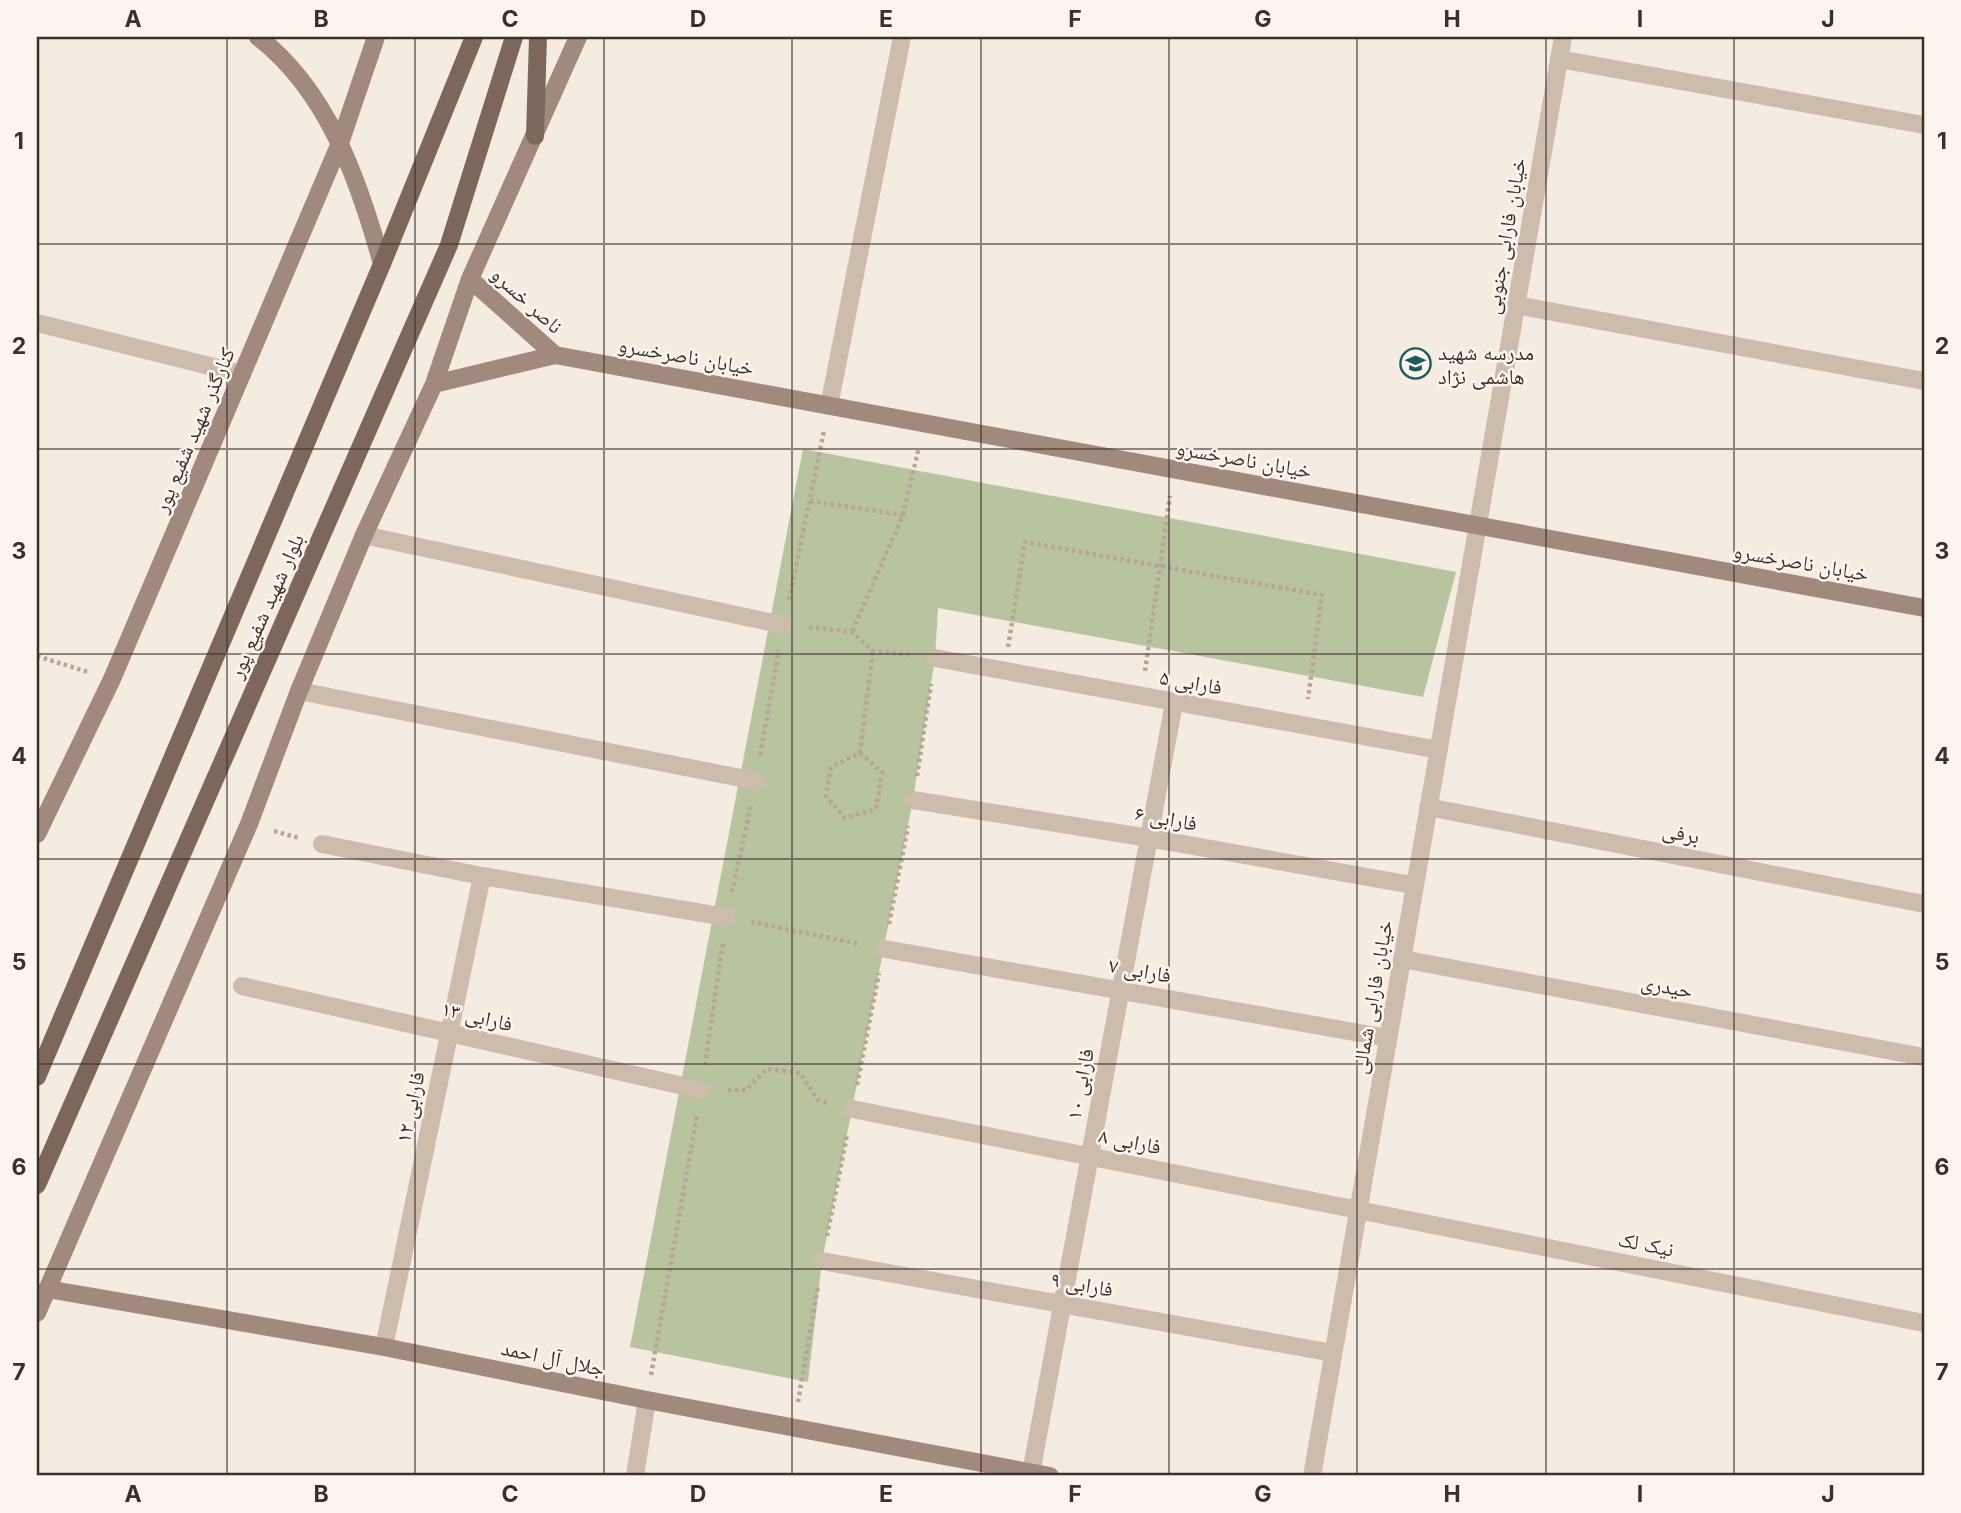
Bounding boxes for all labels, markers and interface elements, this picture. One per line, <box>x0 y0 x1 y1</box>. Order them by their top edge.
text: A <box>124 5 142 33</box>
text: B <box>313 5 329 33</box>
text: C <box>501 5 519 33</box>
text: D <box>690 5 706 33</box>
text: E <box>879 5 893 33</box>
text: F <box>1068 5 1082 33</box>
text: G <box>1254 5 1272 33</box>
text: H <box>1443 5 1461 33</box>
text: I <box>1637 5 1643 33</box>
text: J <box>1821 5 1835 33</box>
text: 1 <box>14 127 24 155</box>
text: 1 <box>1937 127 1947 155</box>
street label: خیابان فارابی جنوبی <box>1479 156 1532 316</box>
street label: ناصر خسرو <box>486 261 568 339</box>
text: 2 <box>12 332 26 360</box>
street label: خیابان ناصرخسرو <box>616 332 756 380</box>
text: 2 <box>1935 332 1949 360</box>
place label: مدرسه شهید ه‍اشمی نژاد <box>1438 340 1534 390</box>
street label: کنارگذر شهید شفیع پور <box>148 344 241 518</box>
school or university icon: مدرسه شهید ه‍اشمی نژاد <box>1398 347 1432 381</box>
street label: خیابان ناصرخسرو <box>1174 435 1314 483</box>
street label: بلوار شهید شفیع پور <box>223 530 310 683</box>
text: 3 <box>12 537 26 565</box>
text: 3 <box>1935 537 1949 565</box>
street label: خیابان ناصرخسرو <box>1731 538 1871 586</box>
street label: فارابی ۵ <box>1158 664 1224 701</box>
text: 4 <box>11 742 27 770</box>
text: 4 <box>1934 742 1950 770</box>
street label: فارابی ۶ <box>1133 800 1199 837</box>
street label: برفی <box>1660 817 1702 850</box>
street label: خیابان فارابی شمالی <box>1346 918 1399 1076</box>
text: 5 <box>12 948 26 976</box>
text: 5 <box>1935 948 1949 976</box>
street label: فارابی ۷ <box>1107 952 1173 989</box>
street label: حیدری <box>1639 969 1695 1003</box>
street label: فارابی ۱۳ <box>439 996 515 1037</box>
street label: فارابی ۱۰ <box>1061 1046 1100 1122</box>
street label: فارابی ۱۲ <box>390 1069 431 1145</box>
street label: فارابی ۸ <box>1097 1123 1163 1160</box>
text: 6 <box>12 1153 26 1181</box>
text: 6 <box>1935 1153 1949 1181</box>
street label: نیک لک <box>1616 1226 1676 1262</box>
street label: فارابی ۹ <box>1049 1266 1115 1303</box>
street label: جلال آل احمد <box>499 1335 607 1381</box>
text: 7 <box>12 1358 26 1386</box>
text: 7 <box>1935 1358 1949 1386</box>
text: A <box>124 1480 142 1508</box>
text: B <box>313 1480 329 1508</box>
text: C <box>501 1480 519 1508</box>
text: D <box>690 1480 706 1508</box>
text: E <box>879 1480 893 1508</box>
text: F <box>1068 1480 1082 1508</box>
text: G <box>1254 1480 1272 1508</box>
text: H <box>1443 1480 1461 1508</box>
text: I <box>1637 1480 1643 1508</box>
text: J <box>1821 1480 1835 1508</box>

